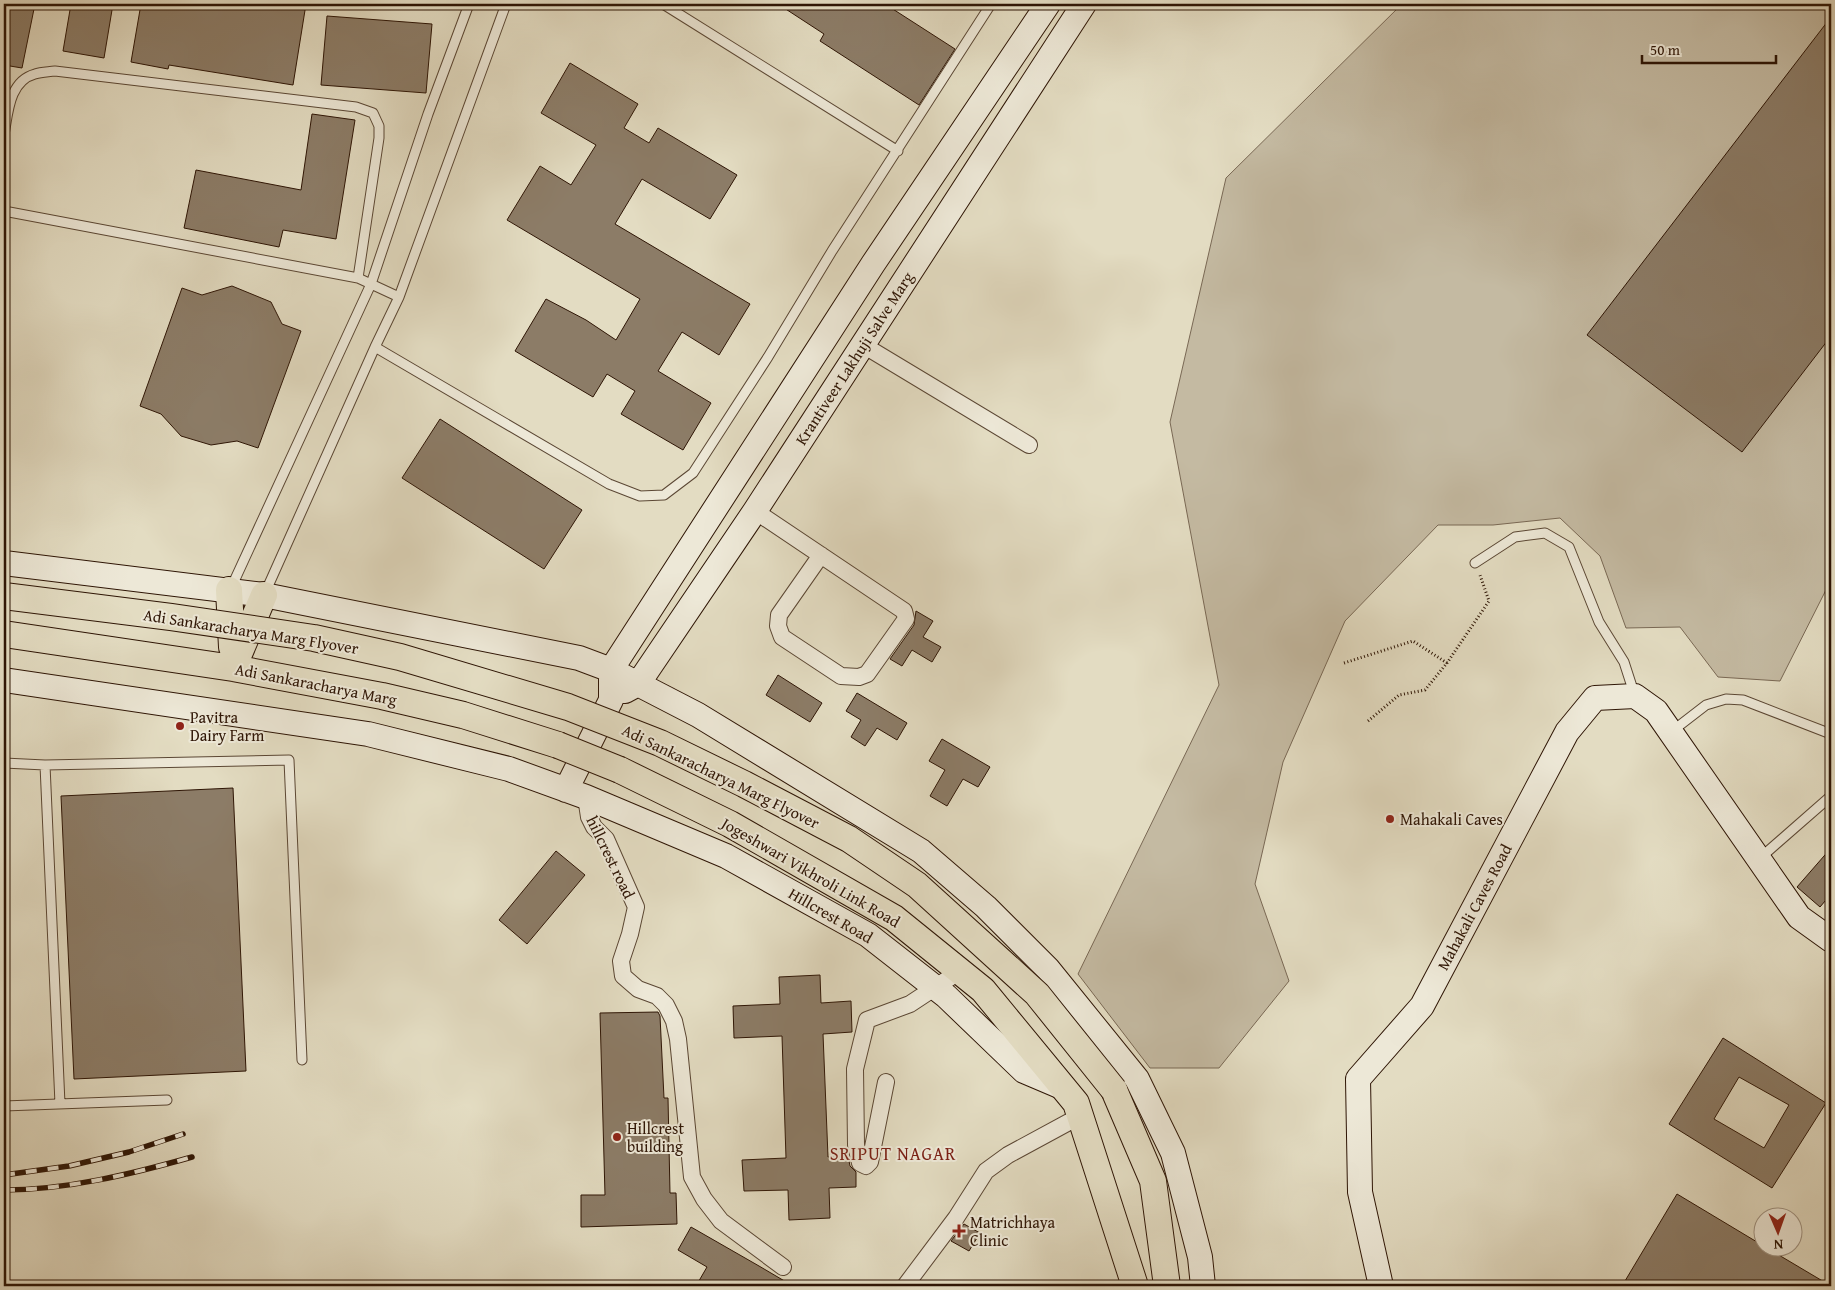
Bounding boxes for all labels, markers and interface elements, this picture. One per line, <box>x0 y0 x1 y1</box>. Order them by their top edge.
scale bar <box>1642 32 1776 64</box>
text: 50 m <box>1650 39 1681 60</box>
street label: Krantiveer Lakhuji Salve Marg <box>789 267 919 449</box>
street label: Adi Sankaracharya Marg Flyover <box>142 602 361 660</box>
street label: Adi Sankaracharya Marg <box>233 657 399 711</box>
place label: Pavitra Dairy Farm <box>190 705 264 747</box>
street label: Adi Sankaracharya Marg Flyover <box>618 718 824 835</box>
marker: Pavitra Dairy Farm <box>174 720 186 732</box>
place label: Mahakali Caves <box>1400 807 1503 831</box>
street label: Jogeshwari Vikhroli Link Road <box>715 810 905 933</box>
street label: hillcrest road <box>581 811 642 903</box>
marker: Mahakali Caves <box>1384 813 1396 825</box>
street label: Mahakali Caves Road <box>1431 839 1518 974</box>
street label: Hillcrest Road <box>784 881 878 949</box>
place label: Hillcrest building <box>627 1116 684 1158</box>
marker: Hillcrest building <box>611 1131 623 1143</box>
district label: SRIPUT NAGAR <box>830 1140 956 1167</box>
north arrow <box>1752 1208 1802 1258</box>
place label: Matrichhaya Clinic <box>970 1210 1056 1252</box>
marker: Matrichhaya Clinic <box>952 1224 966 1238</box>
text: N <box>1773 1235 1783 1255</box>

